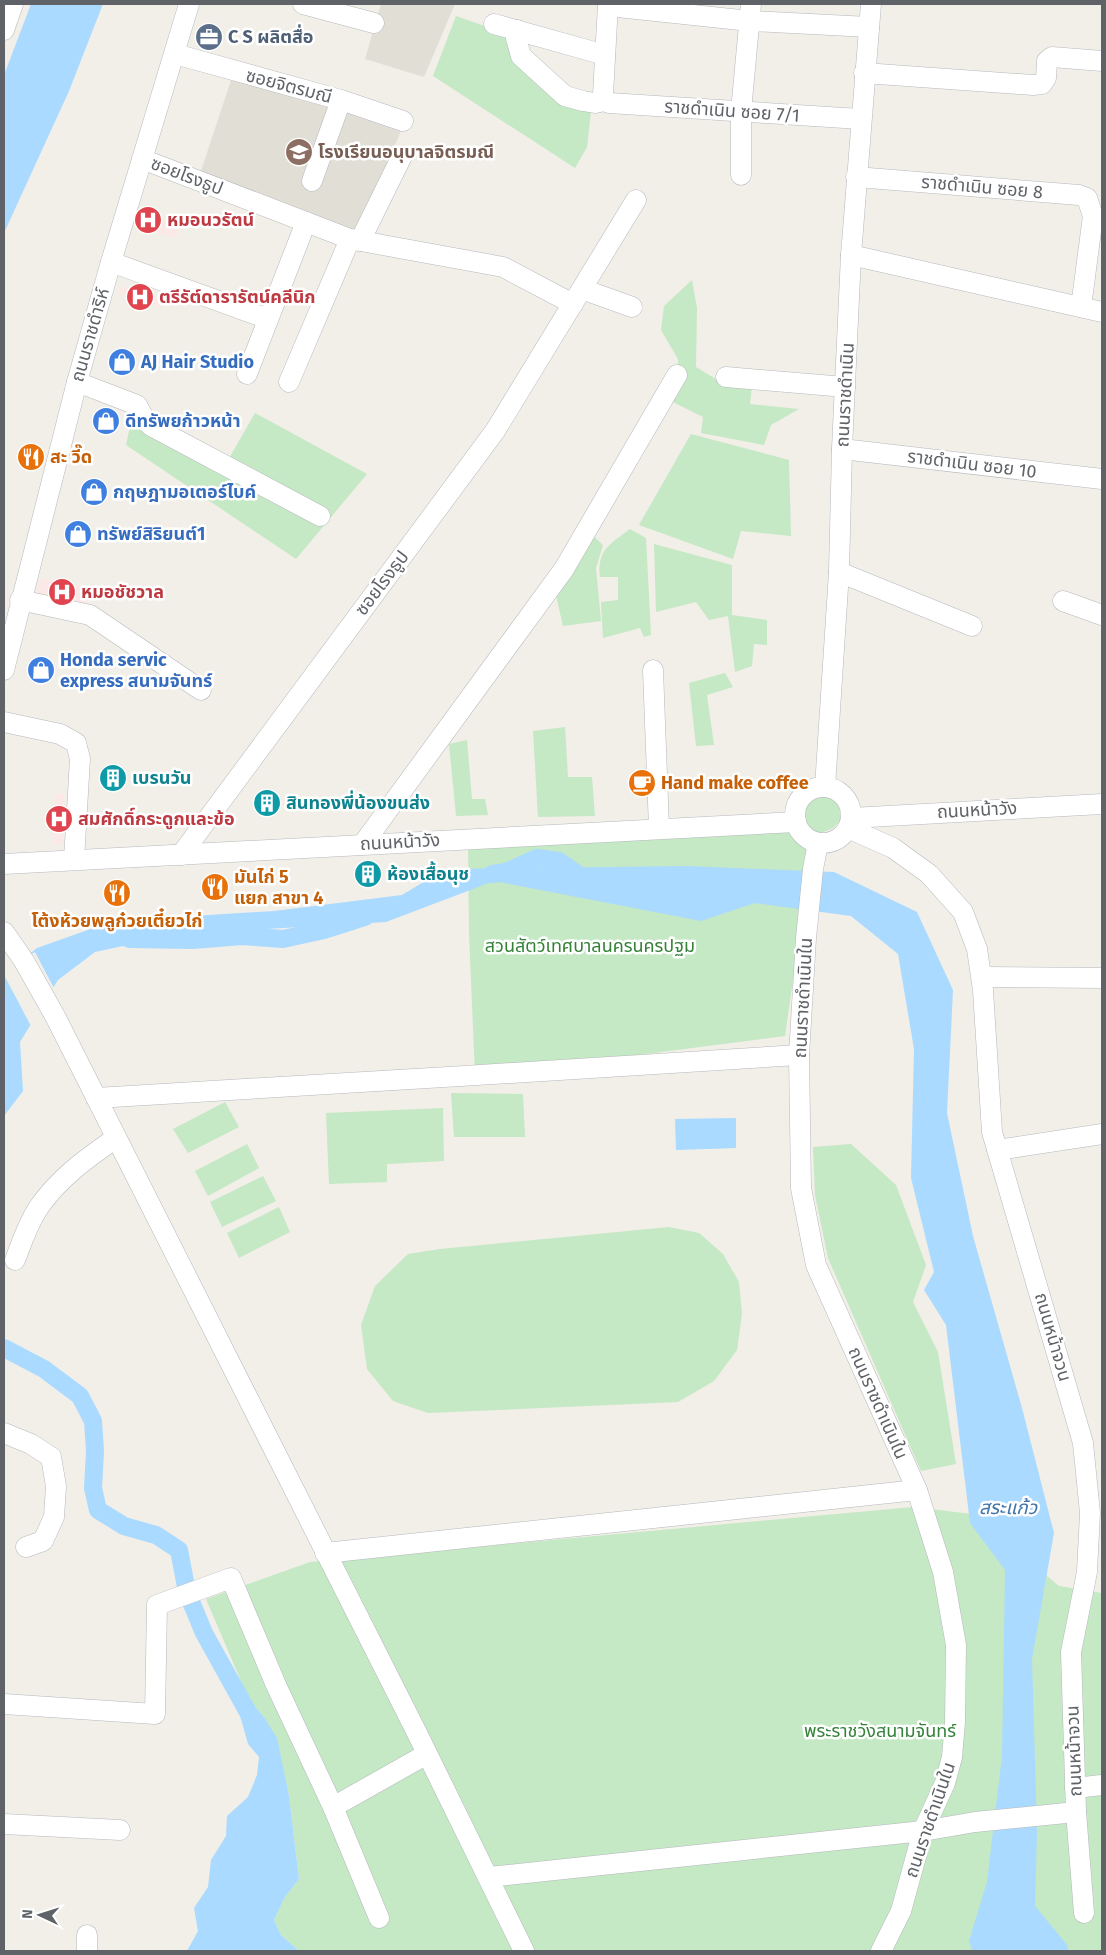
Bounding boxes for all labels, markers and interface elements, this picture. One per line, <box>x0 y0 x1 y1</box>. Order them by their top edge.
office icon: C S ผลิตสื่อ <box>194 22 224 52</box>
place label: C S ผลิตสื่อ <box>228 24 314 48</box>
street label: ซอยจิตรมณี <box>244 64 334 108</box>
street label: ราชดำเนิน ซอย 7/1 <box>664 95 800 127</box>
school or university icon: โรงเรียนอนุบาลจิตรมณี <box>284 137 314 167</box>
place label: โรงเรียนอนุบาลจิตรมณี <box>318 141 494 163</box>
street label: ซอยโรงธูป <box>147 152 226 201</box>
street label: ราชดำเนิน ซอย 8 <box>920 171 1044 203</box>
hospital icon: หมอนวรัตน์ <box>133 205 163 235</box>
place label: หมอนวรัตน์ <box>167 209 254 231</box>
hospital icon: ตรีรัต์ดารารัตน์คลีนิก <box>125 282 155 312</box>
street label: ถนนราชดำริห์ <box>66 285 114 384</box>
place label: ตรีรัต์ดารารัตน์คลีนิก <box>159 286 316 308</box>
street label: ถนนราชดำเนิน <box>831 342 859 448</box>
shop icon: AJ Hair Studio <box>107 347 137 377</box>
place label: AJ Hair Studio <box>140 351 254 373</box>
shop icon: ดีทรัพยก้าวหน้า <box>91 406 121 436</box>
place label: ดีทรัพยก้าวหน้า <box>125 410 241 432</box>
restaurant icon: สะ วี๊ด <box>16 442 46 472</box>
place label: สะ วี๊ด <box>50 444 92 468</box>
street label: ราชดำเนิน ซอย 10 <box>906 445 1038 483</box>
shop icon: กฤษฎามอเตอร์ไบค์ <box>79 477 109 507</box>
place label: กฤษฎามอเตอร์ไบค์ <box>113 481 256 503</box>
shop icon: ทรัพย์สิริยนต์1 <box>63 519 93 549</box>
place label: ทรัพย์สิริยนต์1 <box>97 523 205 545</box>
street label: ซอยโรงธูป <box>350 546 414 620</box>
hospital icon: หมอชัชวาล <box>47 577 77 607</box>
place label: หมอชัชวาล <box>81 581 164 603</box>
place label: Honda servic express สนามจันทร์ <box>60 649 213 692</box>
shop icon: Honda servic express สนามจันทร์ <box>26 655 56 685</box>
building icon: เบรนวัน <box>98 763 128 793</box>
place label: เบรนวัน <box>132 767 191 789</box>
cafe icon: Hand make coffee <box>627 768 657 798</box>
place label: Hand make coffee <box>661 772 809 794</box>
building icon: สินทองพี่น้องขนส่ง <box>252 788 282 818</box>
place label: สินทองพี่น้องขนส่ง <box>286 790 430 814</box>
street label: ถนนหน้าวัง <box>936 797 1018 823</box>
hospital icon: สมศักดิ์กระดูกและข้อ <box>44 804 74 834</box>
place label: สมศักดิ์กระดูกและข้อ <box>78 807 235 830</box>
street label: ถนนหน้าวัง <box>359 829 441 855</box>
building icon: ห้องเสื้อนุช <box>353 859 383 889</box>
place label: ห้องเสื้อนุช <box>387 861 469 885</box>
place label: มันไก่ 5 แยก สาขา 4 <box>234 866 324 909</box>
restaurant icon: มันไก่ 5 แยก สาขา 4 <box>200 872 230 902</box>
restaurant icon: โต้งห้วยพลูก๋วยเตี๋ยวไก่ <box>102 878 132 908</box>
place label: โต้งห้วยพลูก๋วยเตี๋ยวไก่ <box>32 908 203 932</box>
park label: สวนสัตว์เทศบาลนครนครปฐม <box>485 935 695 957</box>
street label: ถนนราชดำเนินใน <box>789 937 817 1059</box>
street label: ถนนหน้าจวน <box>1030 1290 1076 1384</box>
street label: ถนนราชดำเนินใน <box>843 1343 913 1463</box>
water label: สระแก้ว <box>979 1496 1038 1519</box>
street label: ถนนหน้าจวน <box>1061 1705 1087 1797</box>
park label: พระราชวังสนามจันทร์ <box>804 1720 957 1742</box>
street label: ถนนราชดำเนินใน <box>900 1759 960 1881</box>
north arrow <box>15 1890 65 1940</box>
text: N <box>19 1909 36 1919</box>

